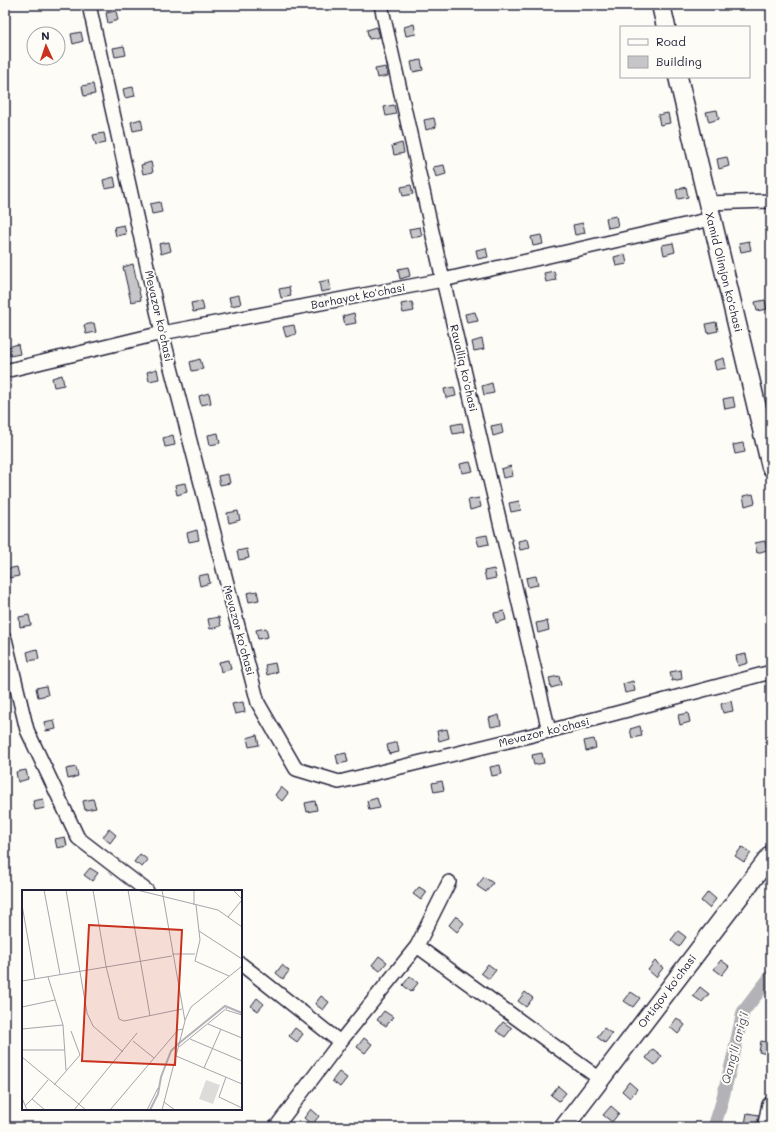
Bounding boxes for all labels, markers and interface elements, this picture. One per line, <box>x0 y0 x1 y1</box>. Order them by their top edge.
north arrow <box>26 26 66 66</box>
legend <box>620 26 750 78</box>
text: N <box>41 28 50 43</box>
text: Road <box>656 33 686 49</box>
text: Building <box>656 53 702 69</box>
street label: Xamid Olimjon ko'chasi <box>702 210 747 333</box>
street label: Mevazor ko'chasi <box>142 269 177 363</box>
street label: Barhayot ko'chasi <box>309 279 406 312</box>
street label: Ravalliq ko'chasi <box>447 323 482 413</box>
street label: Mevazor ko'chasi <box>220 583 259 677</box>
street label: Mevazor ko'chasi <box>497 713 591 750</box>
inset map <box>22 890 242 1110</box>
street label: Ortiqov ko'chasi <box>634 951 699 1031</box>
water label: Qang'li arig'i <box>717 1010 751 1086</box>

